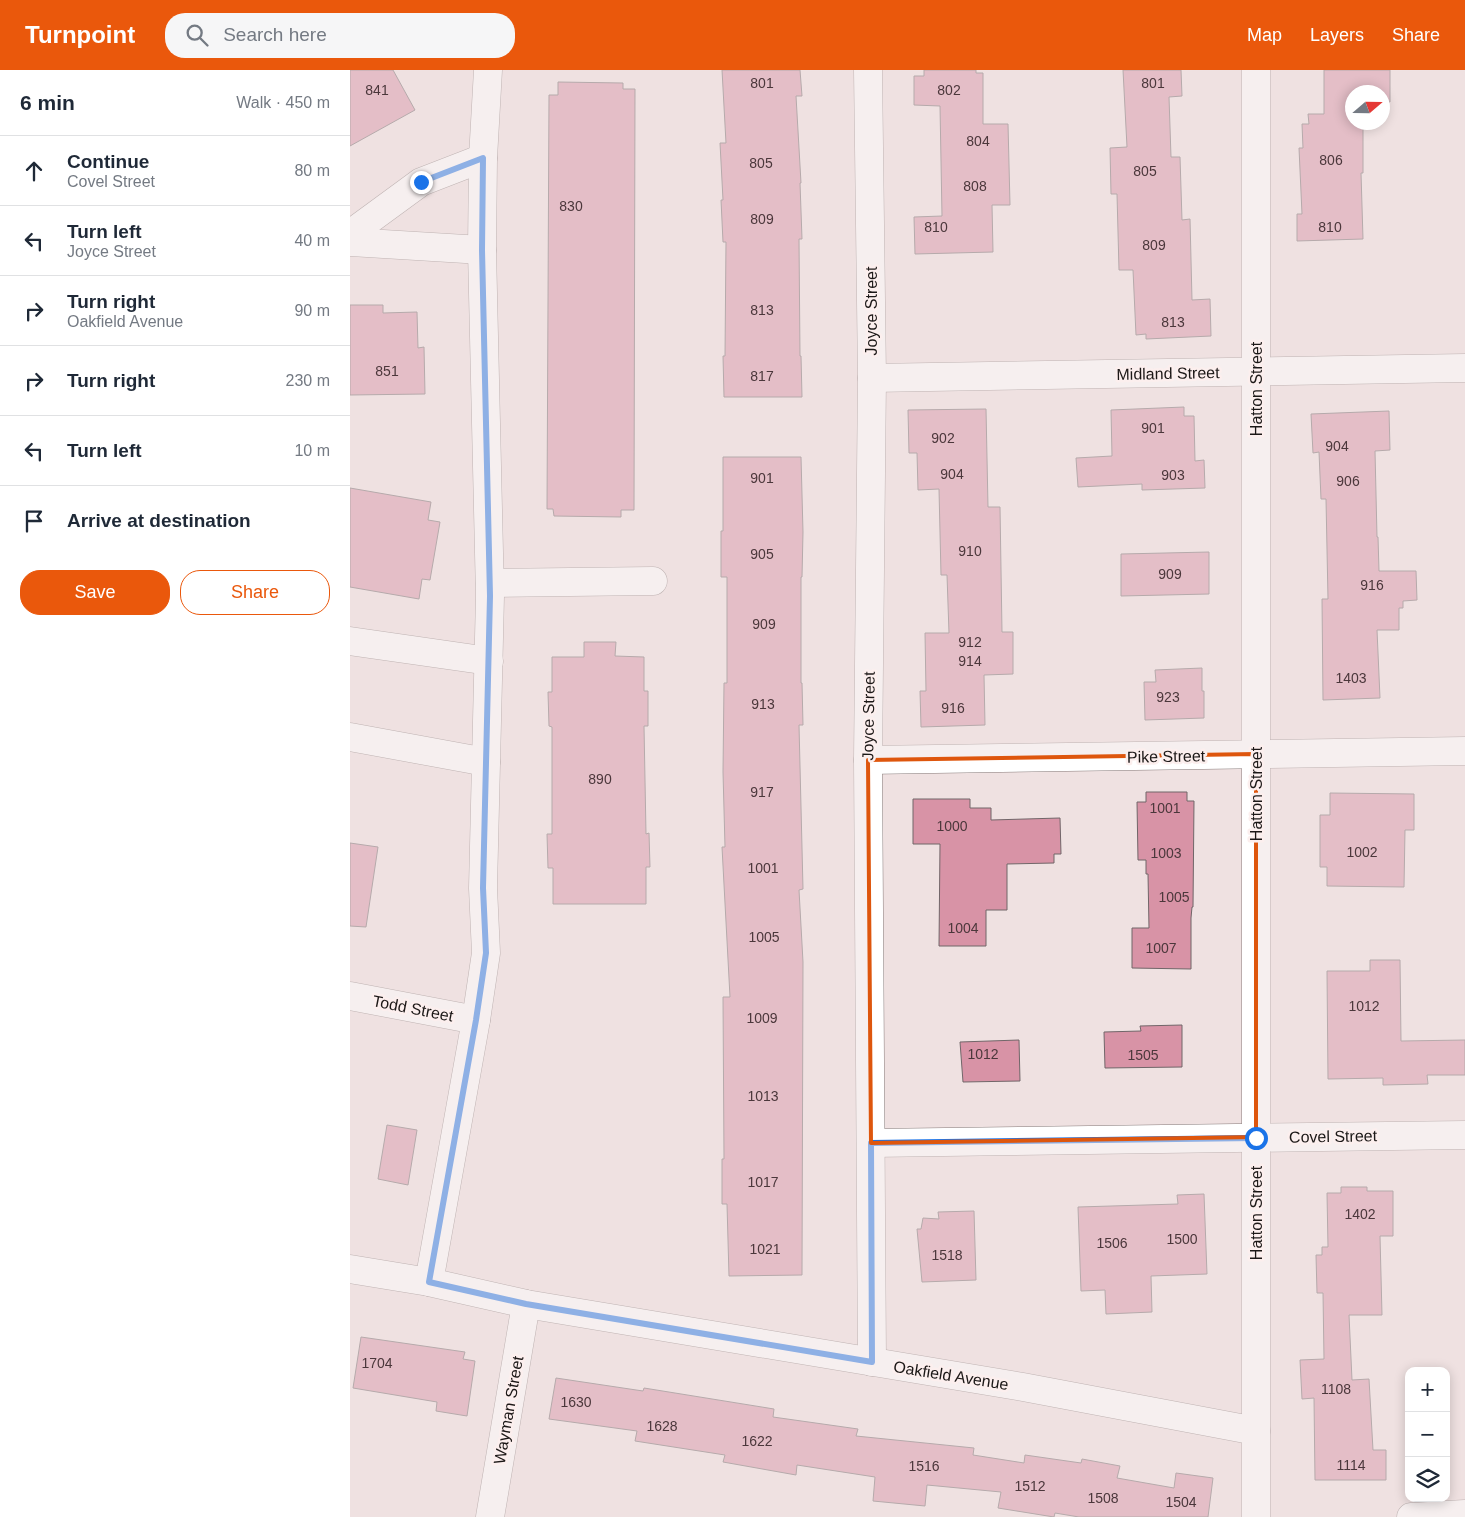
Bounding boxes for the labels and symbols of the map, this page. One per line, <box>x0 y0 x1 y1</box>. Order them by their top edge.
house number: 801 <box>750 75 774 91</box>
house number: 801 <box>1141 75 1165 91</box>
house number: 841 <box>365 82 389 98</box>
house number: 802 <box>937 82 961 98</box>
north arrow <box>1345 85 1390 130</box>
house number: 804 <box>966 133 990 149</box>
house number: 806 <box>1319 152 1343 168</box>
house number: 805 <box>749 155 773 171</box>
house number: 805 <box>1133 163 1157 179</box>
route end <box>410 171 433 194</box>
house number: 808 <box>963 178 987 194</box>
house number: 830 <box>559 198 583 214</box>
house number: 809 <box>750 211 774 227</box>
house number: 810 <box>924 219 948 235</box>
house number: 810 <box>1318 219 1342 235</box>
house number: 809 <box>1142 237 1166 253</box>
street label: Joyce Street <box>863 266 880 355</box>
house number: 813 <box>750 302 774 318</box>
house number: 813 <box>1161 314 1185 330</box>
street label: Hatton Street <box>1248 341 1265 436</box>
house number: 851 <box>375 363 399 379</box>
street label: Midland Street <box>1116 364 1220 383</box>
house number: 817 <box>750 368 774 384</box>
house number: 901 <box>1141 420 1165 436</box>
house number: 902 <box>931 430 955 446</box>
house number: 904 <box>1325 438 1349 454</box>
house number: 904 <box>940 466 964 482</box>
house number: 903 <box>1161 467 1185 483</box>
house number: 901 <box>750 470 774 486</box>
house number: 906 <box>1336 473 1360 489</box>
house number: 910 <box>958 543 982 559</box>
house number: 905 <box>750 546 774 562</box>
house number: 909 <box>1158 566 1182 582</box>
house number: 916 <box>1360 577 1384 593</box>
house number: 909 <box>752 616 776 632</box>
house number: 912 <box>958 634 982 650</box>
house number: 914 <box>958 653 982 669</box>
house number: 1403 <box>1335 670 1367 686</box>
street label: Joyce Street <box>859 671 878 761</box>
house number: 923 <box>1156 689 1180 705</box>
house number: 913 <box>751 696 775 712</box>
house number: 916 <box>941 700 965 716</box>
street label: Hatton Street <box>1248 746 1265 841</box>
street label: Pike Street <box>1127 747 1206 766</box>
house number: 890 <box>588 771 612 787</box>
house number: 917 <box>750 784 774 800</box>
house number: 1001 <box>1149 800 1181 816</box>
house number: 1000 <box>936 818 968 834</box>
house number: 1002 <box>1346 844 1378 860</box>
house number: 1003 <box>1150 845 1182 861</box>
house number: 1001 <box>747 860 779 876</box>
house number: 1005 <box>1158 889 1190 905</box>
house number: 1004 <box>947 920 979 936</box>
house number: 1005 <box>748 929 780 945</box>
house number: 1007 <box>1145 940 1177 956</box>
street label: Todd Street <box>371 992 455 1025</box>
house number: 1012 <box>1348 998 1380 1014</box>
house number: 1009 <box>746 1010 778 1026</box>
house number: 1012 <box>967 1046 999 1062</box>
house number: 1505 <box>1127 1047 1159 1063</box>
house number: 1013 <box>747 1088 779 1104</box>
route start <box>1245 1127 1268 1150</box>
street label: Covel Street <box>1289 1127 1378 1146</box>
street label: Hatton Street <box>1248 1165 1265 1260</box>
house number: 1017 <box>747 1174 779 1190</box>
house number: 1402 <box>1344 1206 1376 1222</box>
house number: 1500 <box>1166 1231 1198 1247</box>
house number: 1506 <box>1096 1235 1128 1251</box>
house number: 1021 <box>749 1241 781 1257</box>
house number: 1518 <box>931 1247 963 1263</box>
street label: Wayman Street <box>491 1354 526 1466</box>
house number: 1704 <box>361 1355 393 1371</box>
street label: Oakfield Avenue <box>892 1358 1010 1393</box>
house number: 1108 <box>1321 1381 1351 1397</box>
house number: 1630 <box>560 1394 592 1410</box>
house number: 1628 <box>646 1418 678 1434</box>
house number: 1622 <box>741 1433 773 1449</box>
house number: 1114 <box>1336 1457 1366 1473</box>
house number: 1516 <box>908 1458 940 1474</box>
house number: 1512 <box>1014 1478 1046 1494</box>
house number: 1508 <box>1087 1490 1119 1506</box>
house number: 1504 <box>1165 1494 1197 1510</box>

